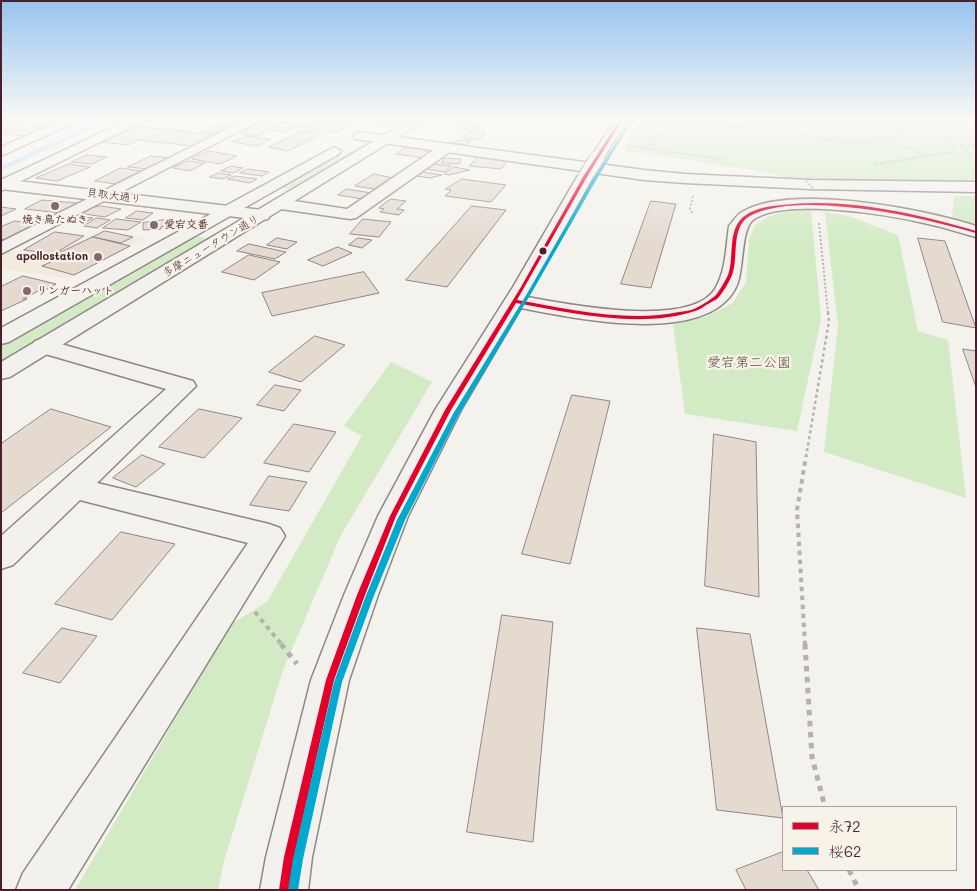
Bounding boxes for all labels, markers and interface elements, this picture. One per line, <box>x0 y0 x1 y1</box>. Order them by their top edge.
street label: 貝取大通り <box>86 186 142 206</box>
marker: 焼き鳥たぬき <box>49 200 61 212</box>
street label: 多摩ニュータウン通り <box>160 212 262 280</box>
place label: 焼き鳥たぬき <box>22 213 88 227</box>
place label: 愛宕交番 <box>164 218 208 232</box>
marker: 愛宕交番 <box>148 219 160 231</box>
unlabelled marker <box>538 246 548 256</box>
place label: apollostation <box>16 250 88 264</box>
marker: apollostation <box>92 251 104 263</box>
place label: リンガーハット <box>37 284 114 298</box>
marker: リンガーハット <box>21 285 33 297</box>
park label: 愛宕第二公園 <box>707 355 791 371</box>
legend <box>782 806 957 871</box>
text: 永72 <box>829 816 861 836</box>
text: 桜62 <box>829 841 861 861</box>

